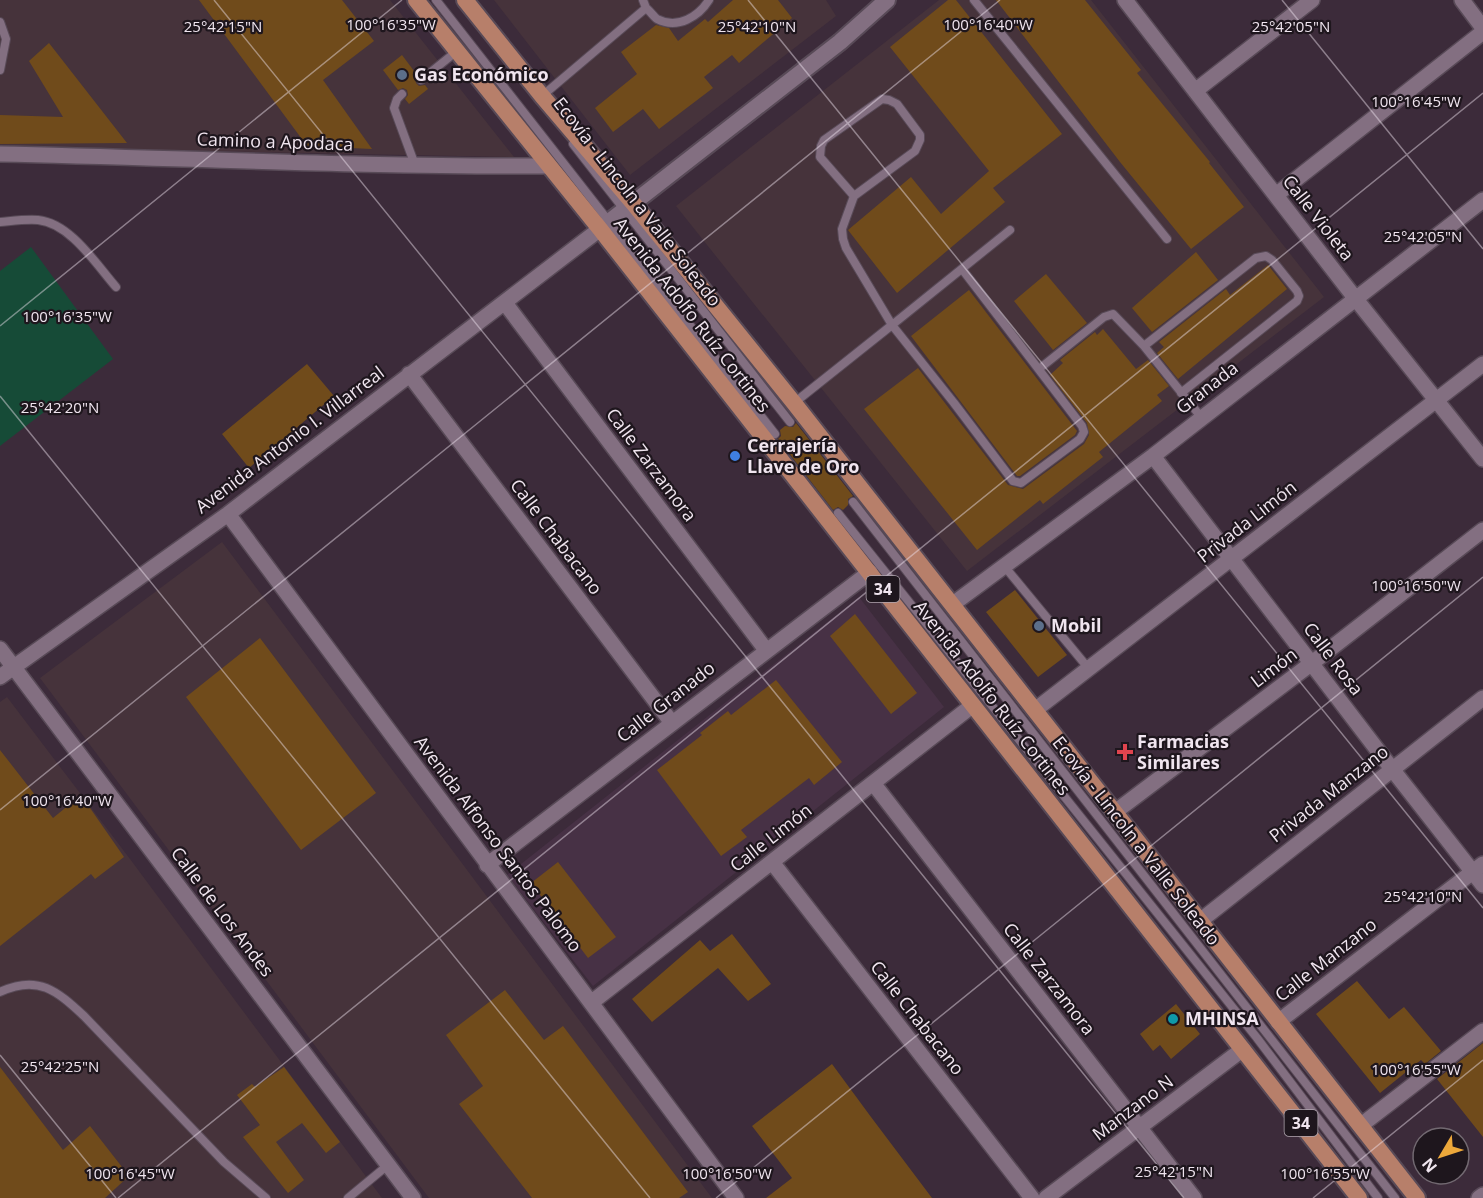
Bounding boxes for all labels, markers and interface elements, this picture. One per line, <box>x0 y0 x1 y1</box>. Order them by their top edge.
text: 100°16'35"W <box>346 14 436 34</box>
text: 100°16'40"W <box>943 14 1033 34</box>
text: 25°42'15"N <box>184 16 262 36</box>
text: 25°42'10"N <box>718 16 796 36</box>
text: 25°42'05"N <box>1252 16 1330 36</box>
place label: Gas Económico <box>414 62 549 86</box>
marker: Gas Económico <box>395 68 409 82</box>
text: 100°16'45"W <box>1371 91 1461 111</box>
street label: Ecovía - Lincoln a Valle Soleado <box>549 92 727 311</box>
street label: Camino a Apodaca <box>196 126 354 156</box>
street label: Calle Violeta <box>1278 170 1360 265</box>
street label: Avenida Adolfo Ruíz Cortines <box>609 212 776 417</box>
text: 25°42'05"N <box>1384 226 1462 246</box>
text: 100°16'35"W <box>22 306 112 326</box>
street label: Granada <box>1170 355 1242 419</box>
street label: Avenida Antonio I. Villarreal <box>190 360 389 518</box>
text: 25°42'20"N <box>21 397 99 417</box>
street label: Calle Zarzamora <box>601 403 702 526</box>
place label: Cerrajería Llave de Oro <box>747 433 859 478</box>
marker: Cerrajería Llave de Oro <box>728 449 742 463</box>
street label: Calle Chabacano <box>505 474 608 599</box>
street label: Privada Limón <box>1192 475 1301 568</box>
text: 100°16'50"W <box>1371 575 1461 595</box>
road number: 34 <box>866 576 900 602</box>
street label: Avenida Adolfo Ruíz Cortines <box>909 595 1076 800</box>
place label: Mobil <box>1051 613 1102 637</box>
street label: Calle Rosa <box>1298 617 1369 700</box>
marker: Mobil <box>1032 619 1046 633</box>
street label: Limón <box>1245 642 1302 693</box>
street label: Calle Granado <box>611 655 719 747</box>
place label: Farmacias Similares <box>1137 729 1229 774</box>
street label: Avenida Alfonso Santos Palomo <box>410 730 588 956</box>
street label: Ecovía - Lincoln a Valle Soleado <box>1048 731 1226 950</box>
street label: Privada Manzano <box>1264 739 1393 847</box>
marker: Farmacias Similares <box>1118 745 1132 759</box>
text: 100°16'40"W <box>22 790 112 810</box>
street label: Calle Limón <box>725 798 816 877</box>
street label: Calle de Los Andes <box>166 842 280 981</box>
text: 25°42'10"N <box>1384 886 1462 906</box>
street label: Calle Manzano <box>1270 912 1381 1006</box>
street label: Calle Zarzamora <box>998 917 1101 1039</box>
street label: Calle Chabacano <box>866 955 970 1080</box>
place label: MHINSA <box>1185 1006 1259 1030</box>
marker: MHINSA <box>1166 1012 1180 1026</box>
text: 25°42'25"N <box>21 1056 99 1076</box>
text: 100°16'55"W <box>1371 1059 1461 1079</box>
street label: Manzano N <box>1087 1069 1178 1146</box>
road number: 34 <box>1284 1110 1318 1136</box>
north arrow <box>1411 1126 1471 1186</box>
text: N <box>1417 1153 1442 1177</box>
text: 25°42'15"N <box>1135 1161 1213 1181</box>
text: 100°16'45"W <box>85 1163 175 1183</box>
text: 100°16'50"W <box>682 1163 772 1183</box>
text: 100°16'55"W <box>1280 1163 1370 1183</box>

